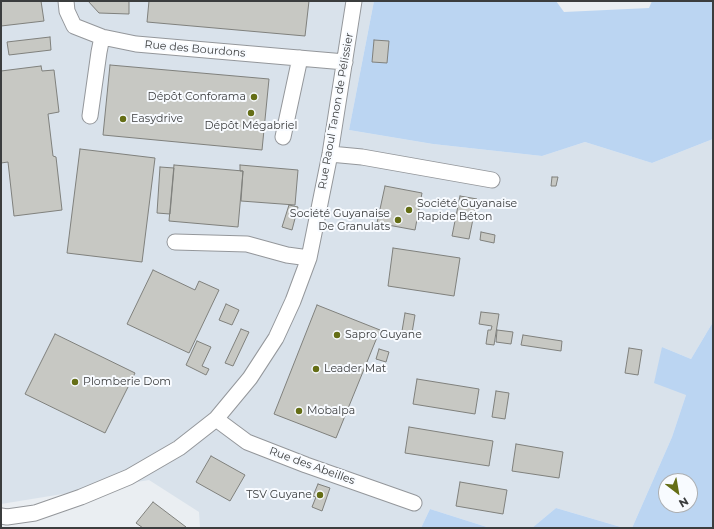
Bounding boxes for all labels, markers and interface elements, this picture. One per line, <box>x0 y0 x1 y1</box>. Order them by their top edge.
street label: Rue Raoul Tanon de Pélissier <box>316 32 356 190</box>
street label: Rue des Bourdons <box>144 38 246 60</box>
place label: Dépôt Conforama <box>148 90 246 104</box>
marker: Dépôt Conforama <box>249 92 259 102</box>
marker: Dépôt Mégabriel <box>246 108 256 118</box>
place label: Easydrive <box>131 112 183 126</box>
marker: Easydrive <box>118 114 128 124</box>
place label: Dépôt Mégabriel <box>205 119 297 133</box>
place label: Société Guyanaise Rapide Béton <box>417 197 517 223</box>
marker: Société Guyanaise Rapide Béton <box>404 205 414 215</box>
place label: Société Guyanaise De Granulats <box>290 207 390 233</box>
marker: Société Guyanaise De Granulats <box>393 215 403 225</box>
place label: Sapro Guyane <box>345 328 422 342</box>
marker: Sapro Guyane <box>332 330 342 340</box>
place label: Leader Mat <box>324 362 386 376</box>
marker: Leader Mat <box>311 364 321 374</box>
place label: Plomberie Dom <box>83 375 171 389</box>
marker: Plomberie Dom <box>70 377 80 387</box>
place label: Mobalpa <box>307 404 355 418</box>
marker: Mobalpa <box>294 406 304 416</box>
street label: Rue des Abeilles <box>267 444 357 488</box>
north arrow <box>658 473 698 513</box>
place label: TSV Guyane <box>246 488 312 502</box>
marker: TSV Guyane <box>315 490 325 500</box>
text: N <box>676 494 691 511</box>

